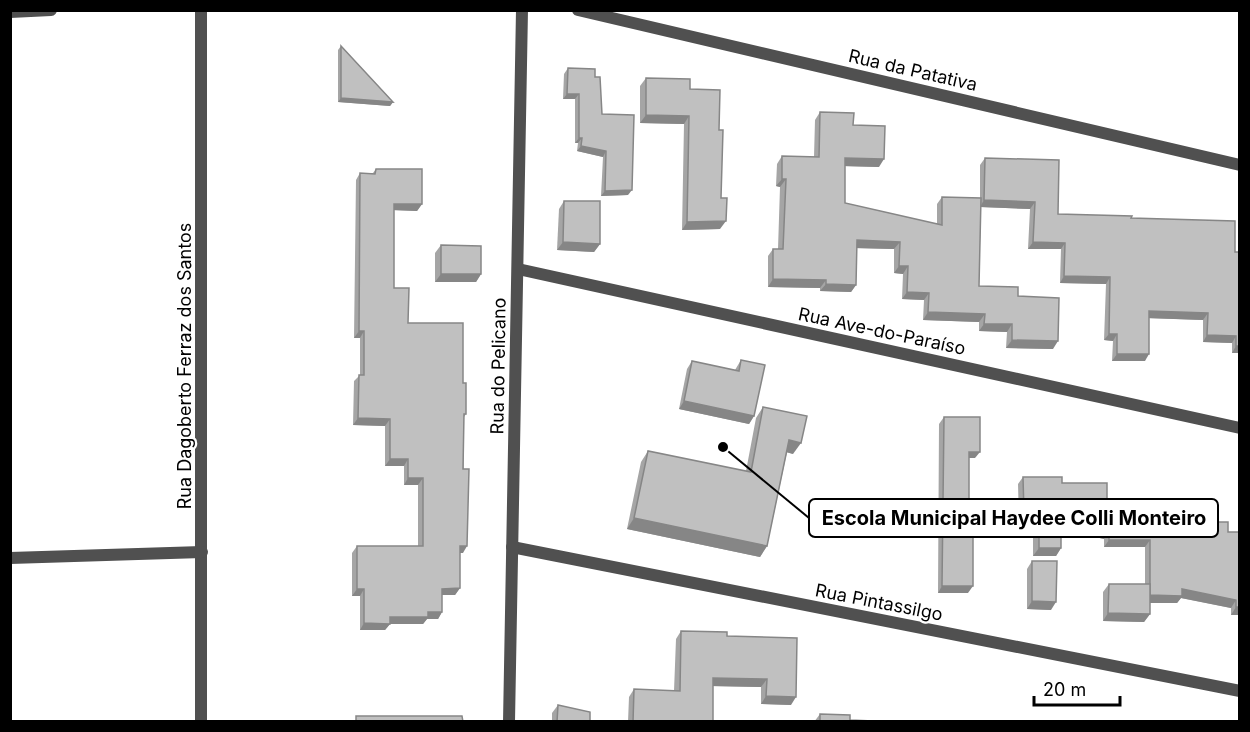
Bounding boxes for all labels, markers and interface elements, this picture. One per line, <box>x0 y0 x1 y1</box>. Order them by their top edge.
street label: Rua da Patativa <box>846 45 980 95</box>
street label: Rua Dagoberto Ferraz dos Santos <box>174 223 195 509</box>
street label: Rua do Pelicano <box>486 297 510 435</box>
street label: Rua Ave-do-Paraíso <box>796 303 968 359</box>
callout: Escola Municipal Haydee Colli Monteiro <box>809 499 1218 537</box>
text: Escola Municipal Haydee Colli Monteiro <box>822 506 1206 530</box>
street label: Rua Pintassilgo <box>813 579 945 625</box>
scale bar <box>1034 669 1120 707</box>
text: 20 m <box>1043 679 1086 700</box>

